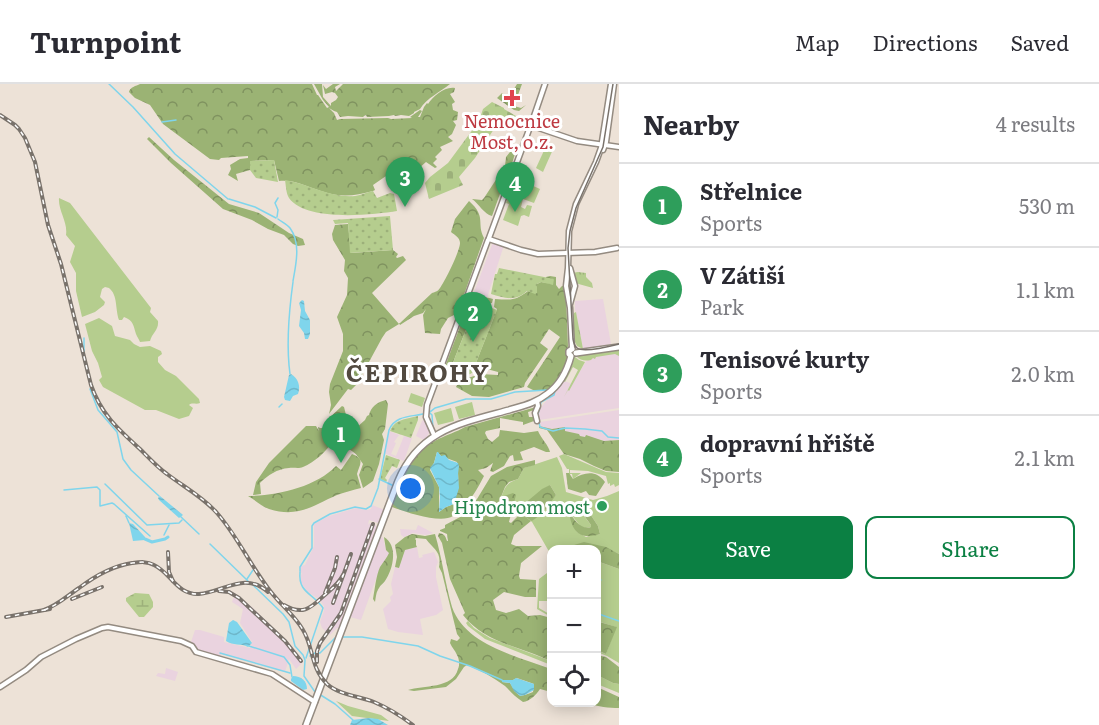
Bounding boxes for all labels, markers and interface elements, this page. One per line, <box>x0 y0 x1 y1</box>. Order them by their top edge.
text: Turnpoint <box>30 20 181 62</box>
text: Map <box>795 26 840 57</box>
text: Directions <box>873 26 978 57</box>
text: Saved <box>1011 26 1069 57</box>
marker: Nemocnice Most, o.z. <box>503 89 521 107</box>
text: Nearby <box>643 104 739 143</box>
place label: Nemocnice Most, o.z. <box>464 107 560 155</box>
text: 4 results <box>996 108 1075 138</box>
pin: 3 <box>386 158 424 207</box>
pin: 4 <box>496 162 534 212</box>
text: Střelnice <box>700 174 802 207</box>
text: 1 <box>658 190 667 220</box>
text: 530 m <box>1019 190 1075 220</box>
text: Sports <box>700 207 762 237</box>
text: V Zátiší <box>700 258 785 291</box>
text: 2 <box>657 274 668 304</box>
text: 1.1 km <box>1017 274 1075 304</box>
text: Park <box>700 291 744 321</box>
pin: 2 <box>454 292 492 342</box>
text: Tenisové kurty <box>700 342 869 375</box>
district label: ČEPIROHY <box>346 354 490 389</box>
text: 3 <box>657 358 668 388</box>
text: 2.0 km <box>1011 358 1075 388</box>
text: Sports <box>700 375 762 405</box>
pin: 1 <box>322 414 360 463</box>
text: dopravní hřiště <box>700 426 875 459</box>
text: 4 <box>656 442 669 472</box>
text: 2.1 km <box>1015 442 1075 472</box>
text: Sports <box>700 459 762 489</box>
your location <box>396 474 425 503</box>
place label: Hipodrom most <box>454 493 591 520</box>
marker: Hipodrom most <box>595 499 609 513</box>
button: Save <box>643 516 853 579</box>
button: Share <box>865 516 1075 579</box>
map controls <box>547 545 601 707</box>
button: + <box>547 545 601 599</box>
button: − <box>547 599 601 653</box>
button: locate <box>547 653 601 707</box>

